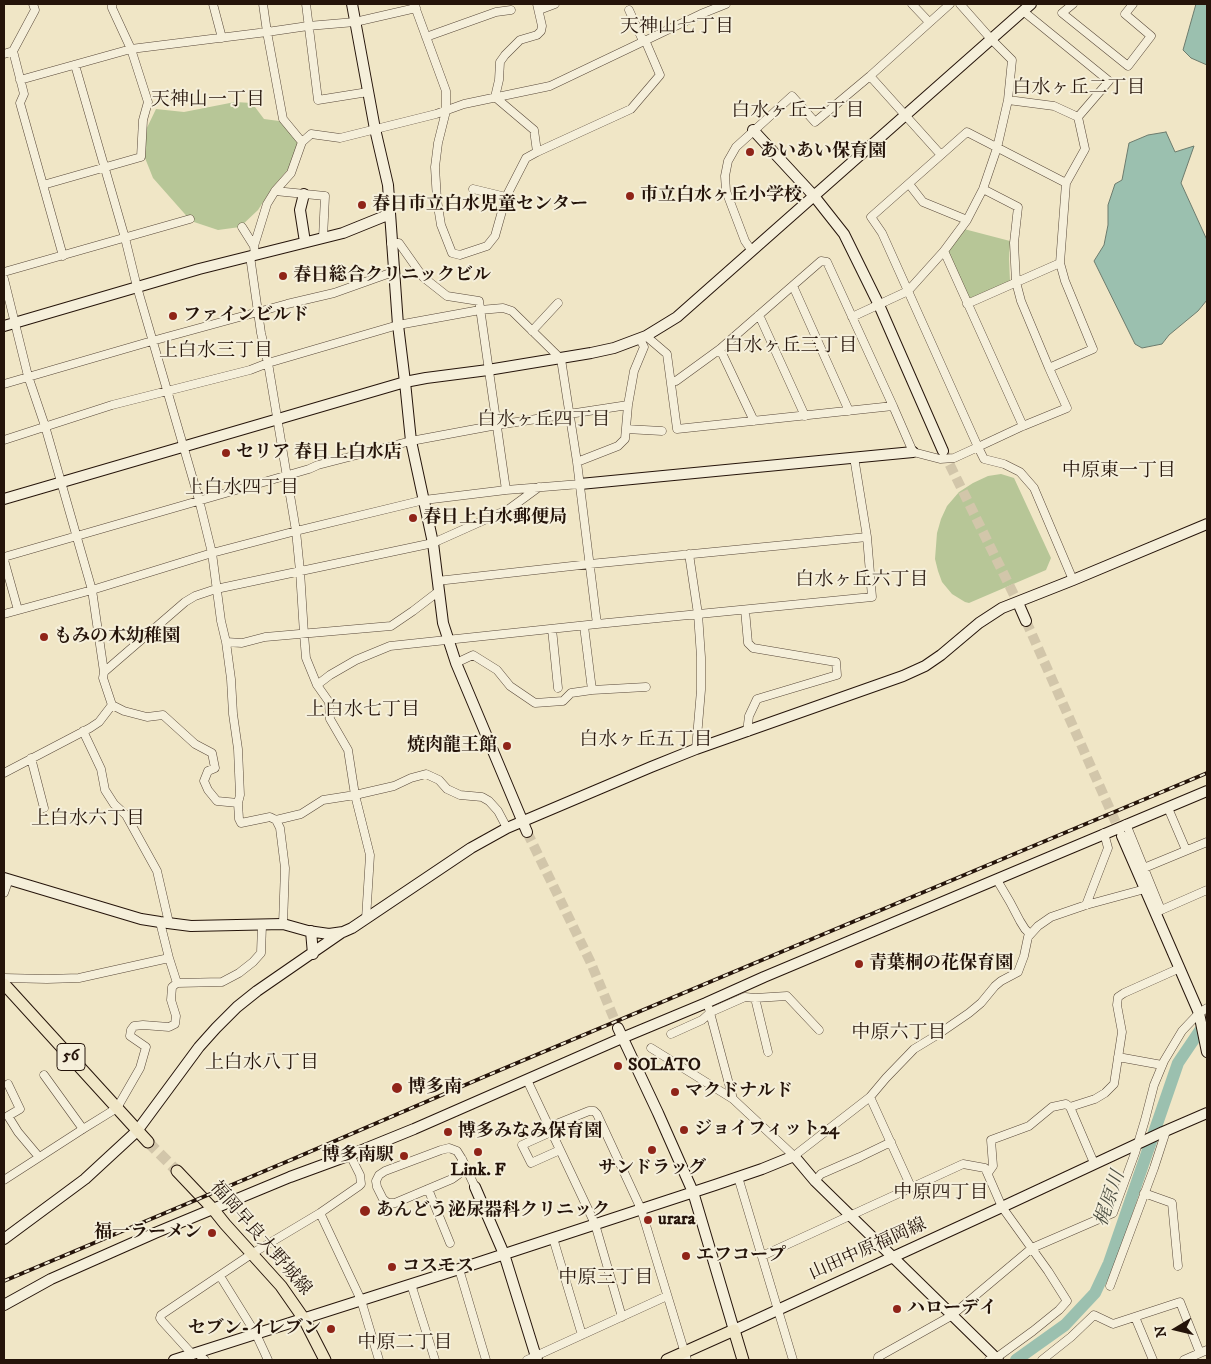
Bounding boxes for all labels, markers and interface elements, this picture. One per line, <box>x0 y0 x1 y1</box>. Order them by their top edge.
district label: 天神山七丁目 <box>620 17 734 39</box>
district label: 白水ヶ丘二丁目 <box>1013 78 1145 100</box>
district label: 天神山一丁目 <box>151 90 265 112</box>
district label: 白水ヶ丘一丁目 <box>732 101 864 123</box>
place label: あいあい保育園 <box>760 141 886 163</box>
marker: あいあい保育園 <box>744 146 756 158</box>
place label: 市立白水ヶ丘小学校 <box>640 185 802 207</box>
marker: 市立白水ヶ丘小学校 <box>624 190 636 202</box>
place label: 春日市立白水児童センター <box>372 194 588 216</box>
marker: 春日市立白水児童センター <box>356 199 368 211</box>
place label: 春日総合クリニックビル <box>293 265 491 287</box>
marker: 春日総合クリニックビル <box>277 270 289 282</box>
place label: ファインビルド <box>183 305 309 327</box>
marker: ファインビルド <box>167 310 179 322</box>
district label: 白水ヶ丘三丁目 <box>725 336 857 358</box>
district label: 上白水三丁目 <box>159 341 273 363</box>
district label: 白水ヶ丘四丁目 <box>478 410 610 432</box>
place label: セリア 春日上白水店 <box>236 442 402 464</box>
marker: セリア 春日上白水店 <box>220 447 232 459</box>
district label: 中原東一丁目 <box>1062 461 1176 483</box>
district label: 上白水四丁目 <box>185 478 299 500</box>
place label: 春日上白水郵便局 <box>423 507 567 529</box>
marker: 春日上白水郵便局 <box>407 512 419 524</box>
district label: 白水ヶ丘六丁目 <box>796 570 928 592</box>
place label: もみの木幼稚園 <box>54 626 180 648</box>
marker: もみの木幼稚園 <box>38 631 50 643</box>
district label: 上白水七丁目 <box>306 700 420 722</box>
district label: 白水ヶ丘五丁目 <box>580 730 712 752</box>
place label: 焼肉龍王館 <box>407 735 497 757</box>
marker: 焼肉龍王館 <box>501 740 513 752</box>
district label: 上白水六丁目 <box>31 809 145 831</box>
place label: 青葉桐の花保育園 <box>869 953 1013 975</box>
marker: 青葉桐の花保育園 <box>853 958 865 970</box>
district label: 中原六丁目 <box>852 1023 946 1045</box>
road number: 56 <box>57 1044 85 1070</box>
district label: 上白水八丁目 <box>205 1053 319 1075</box>
place label: SOLATO <box>628 1055 701 1077</box>
marker: SOLATO <box>612 1060 624 1072</box>
place label: 博多南 <box>408 1077 462 1099</box>
marker: 博多南 <box>390 1081 404 1095</box>
place label: マクドナルド <box>685 1081 793 1103</box>
marker: マクドナルド <box>669 1086 681 1098</box>
place label: ジョイフィット24 <box>694 1119 839 1141</box>
place label: 博多みなみ保育園 <box>458 1121 602 1143</box>
marker: ジョイフィット24 <box>678 1124 690 1136</box>
marker: 博多みなみ保育園 <box>442 1126 454 1138</box>
marker: サンドラッグ <box>646 1144 658 1156</box>
place label: 博多南駅 <box>322 1145 394 1167</box>
marker: Link. F <box>472 1146 484 1158</box>
marker: 博多南駅 <box>398 1150 410 1162</box>
place label: サンドラッグ <box>598 1158 706 1180</box>
place label: Link. F <box>450 1160 506 1182</box>
water label: 梶原川 <box>1091 1168 1131 1230</box>
street label: 福岡早良大野城線 <box>205 1178 315 1300</box>
district label: 中原四丁目 <box>894 1183 988 1205</box>
place label: あんどう泌尿器科クリニック <box>376 1200 610 1222</box>
marker: あんどう泌尿器科クリニック <box>358 1204 372 1218</box>
place label: urara <box>658 1209 695 1231</box>
marker: urara <box>642 1214 654 1226</box>
street label: 山田中原福岡線 <box>806 1215 930 1285</box>
place label: 福一ラーメン <box>94 1222 202 1244</box>
marker: 福一ラーメン <box>206 1227 218 1239</box>
place label: エフコープ <box>696 1245 786 1267</box>
marker: エフコープ <box>680 1250 692 1262</box>
place label: コスモス <box>402 1256 474 1278</box>
marker: コスモス <box>386 1261 398 1273</box>
district label: 中原三丁目 <box>559 1268 653 1290</box>
place label: ハローデイ <box>907 1298 997 1320</box>
marker: ハローデイ <box>891 1303 903 1315</box>
north arrow <box>1151 1304 1201 1354</box>
place label: セブン-イレブン <box>188 1318 321 1340</box>
marker: セブン-イレブン <box>325 1323 337 1335</box>
text: N <box>1151 1324 1171 1338</box>
district label: 中原二丁目 <box>358 1333 452 1355</box>

